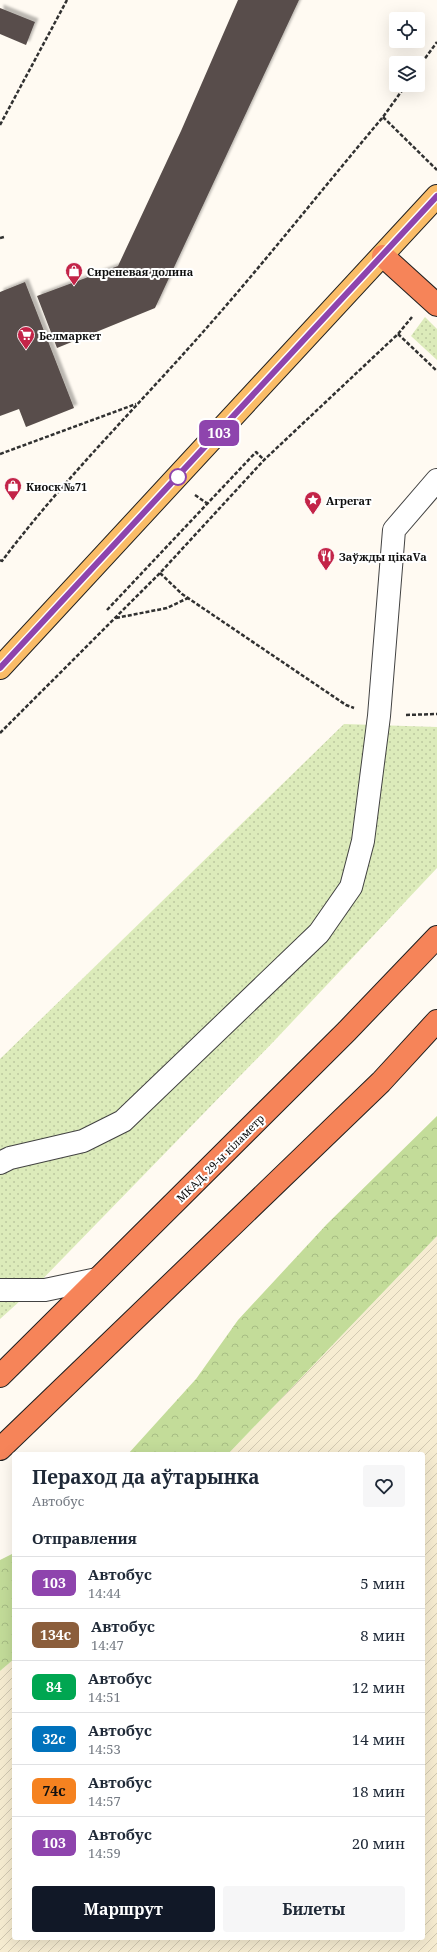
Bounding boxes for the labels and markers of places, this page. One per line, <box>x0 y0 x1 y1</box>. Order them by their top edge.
shop icon: Сиреневая долина <box>64 261 84 286</box>
place label: Сиреневая долина <box>87 264 194 279</box>
supermarket icon: Белмаркет <box>16 325 36 350</box>
place label: Белмаркет <box>39 328 101 343</box>
unlabelled marker <box>169 468 187 486</box>
shop icon: Киоск №71 <box>3 476 23 501</box>
place label: Киоск №71 <box>26 479 87 494</box>
place icon: Агрегат <box>303 490 323 515</box>
place label: Агрегат <box>326 493 371 508</box>
restaurant icon: Заўжды цікаVа <box>316 546 336 571</box>
place label: Заўжды цікаVа <box>339 549 427 564</box>

